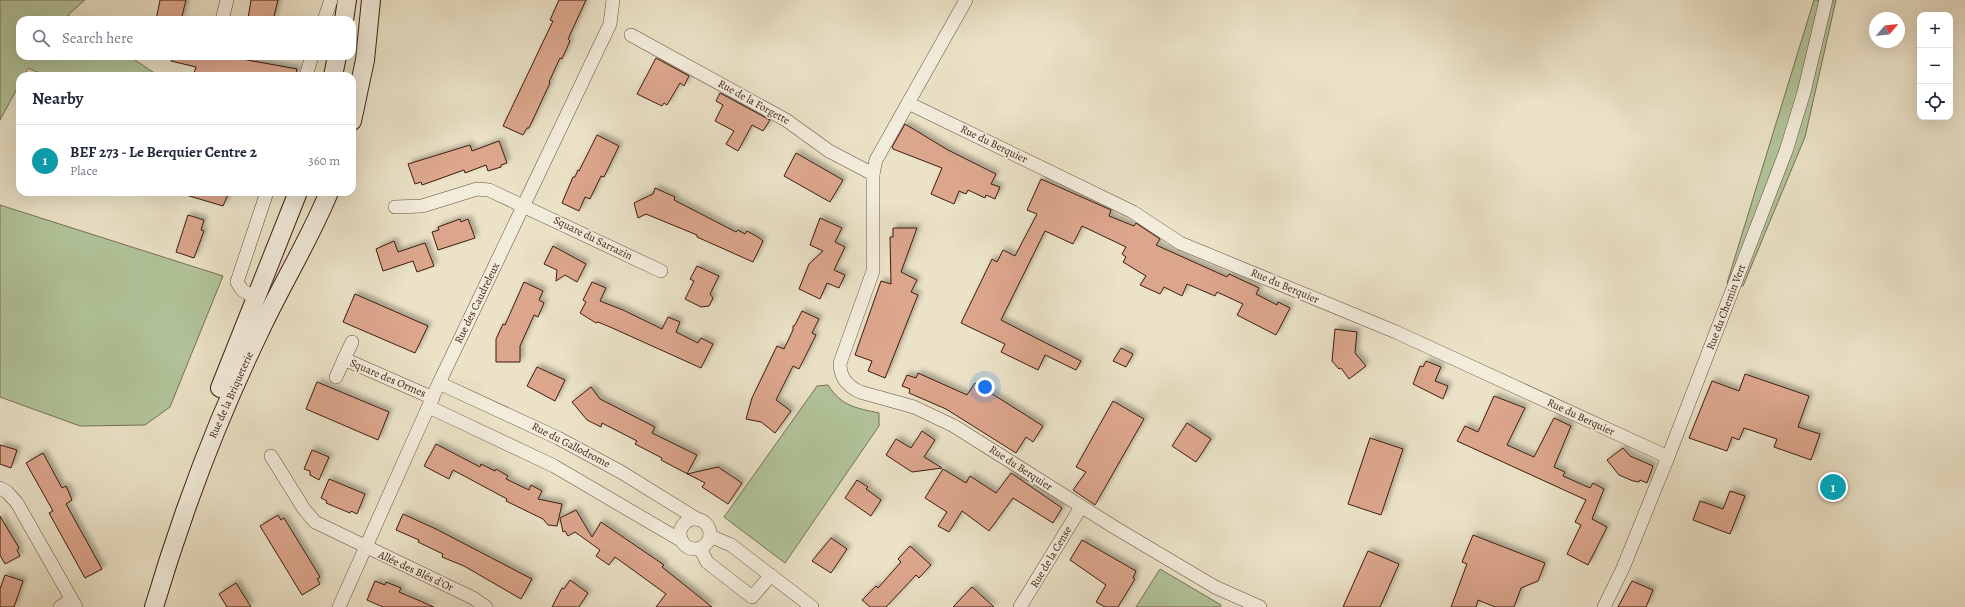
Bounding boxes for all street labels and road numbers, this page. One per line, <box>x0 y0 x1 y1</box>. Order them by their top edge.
street label: Rue de la Forgette <box>715 76 793 128</box>
street label: Rue du Berquier <box>958 121 1030 167</box>
street label: Square du Sarrazin <box>551 212 635 264</box>
street label: Rue des Caudreleux <box>451 259 503 346</box>
street label: Rue du Chemin Vert <box>1703 262 1749 352</box>
street label: Rue du Berquier <box>1249 265 1321 307</box>
street label: Rue de la Briqueterie <box>205 349 257 441</box>
street label: Square des Ormes <box>348 355 428 401</box>
street label: Rue du Berquier <box>1545 395 1617 439</box>
street label: Rue du Gallodrome <box>529 419 613 471</box>
street label: Rue du Berquier <box>986 442 1056 494</box>
street label: Rue de la Cense <box>1027 523 1075 591</box>
street label: Allée des Blés d'Or <box>375 547 456 595</box>

